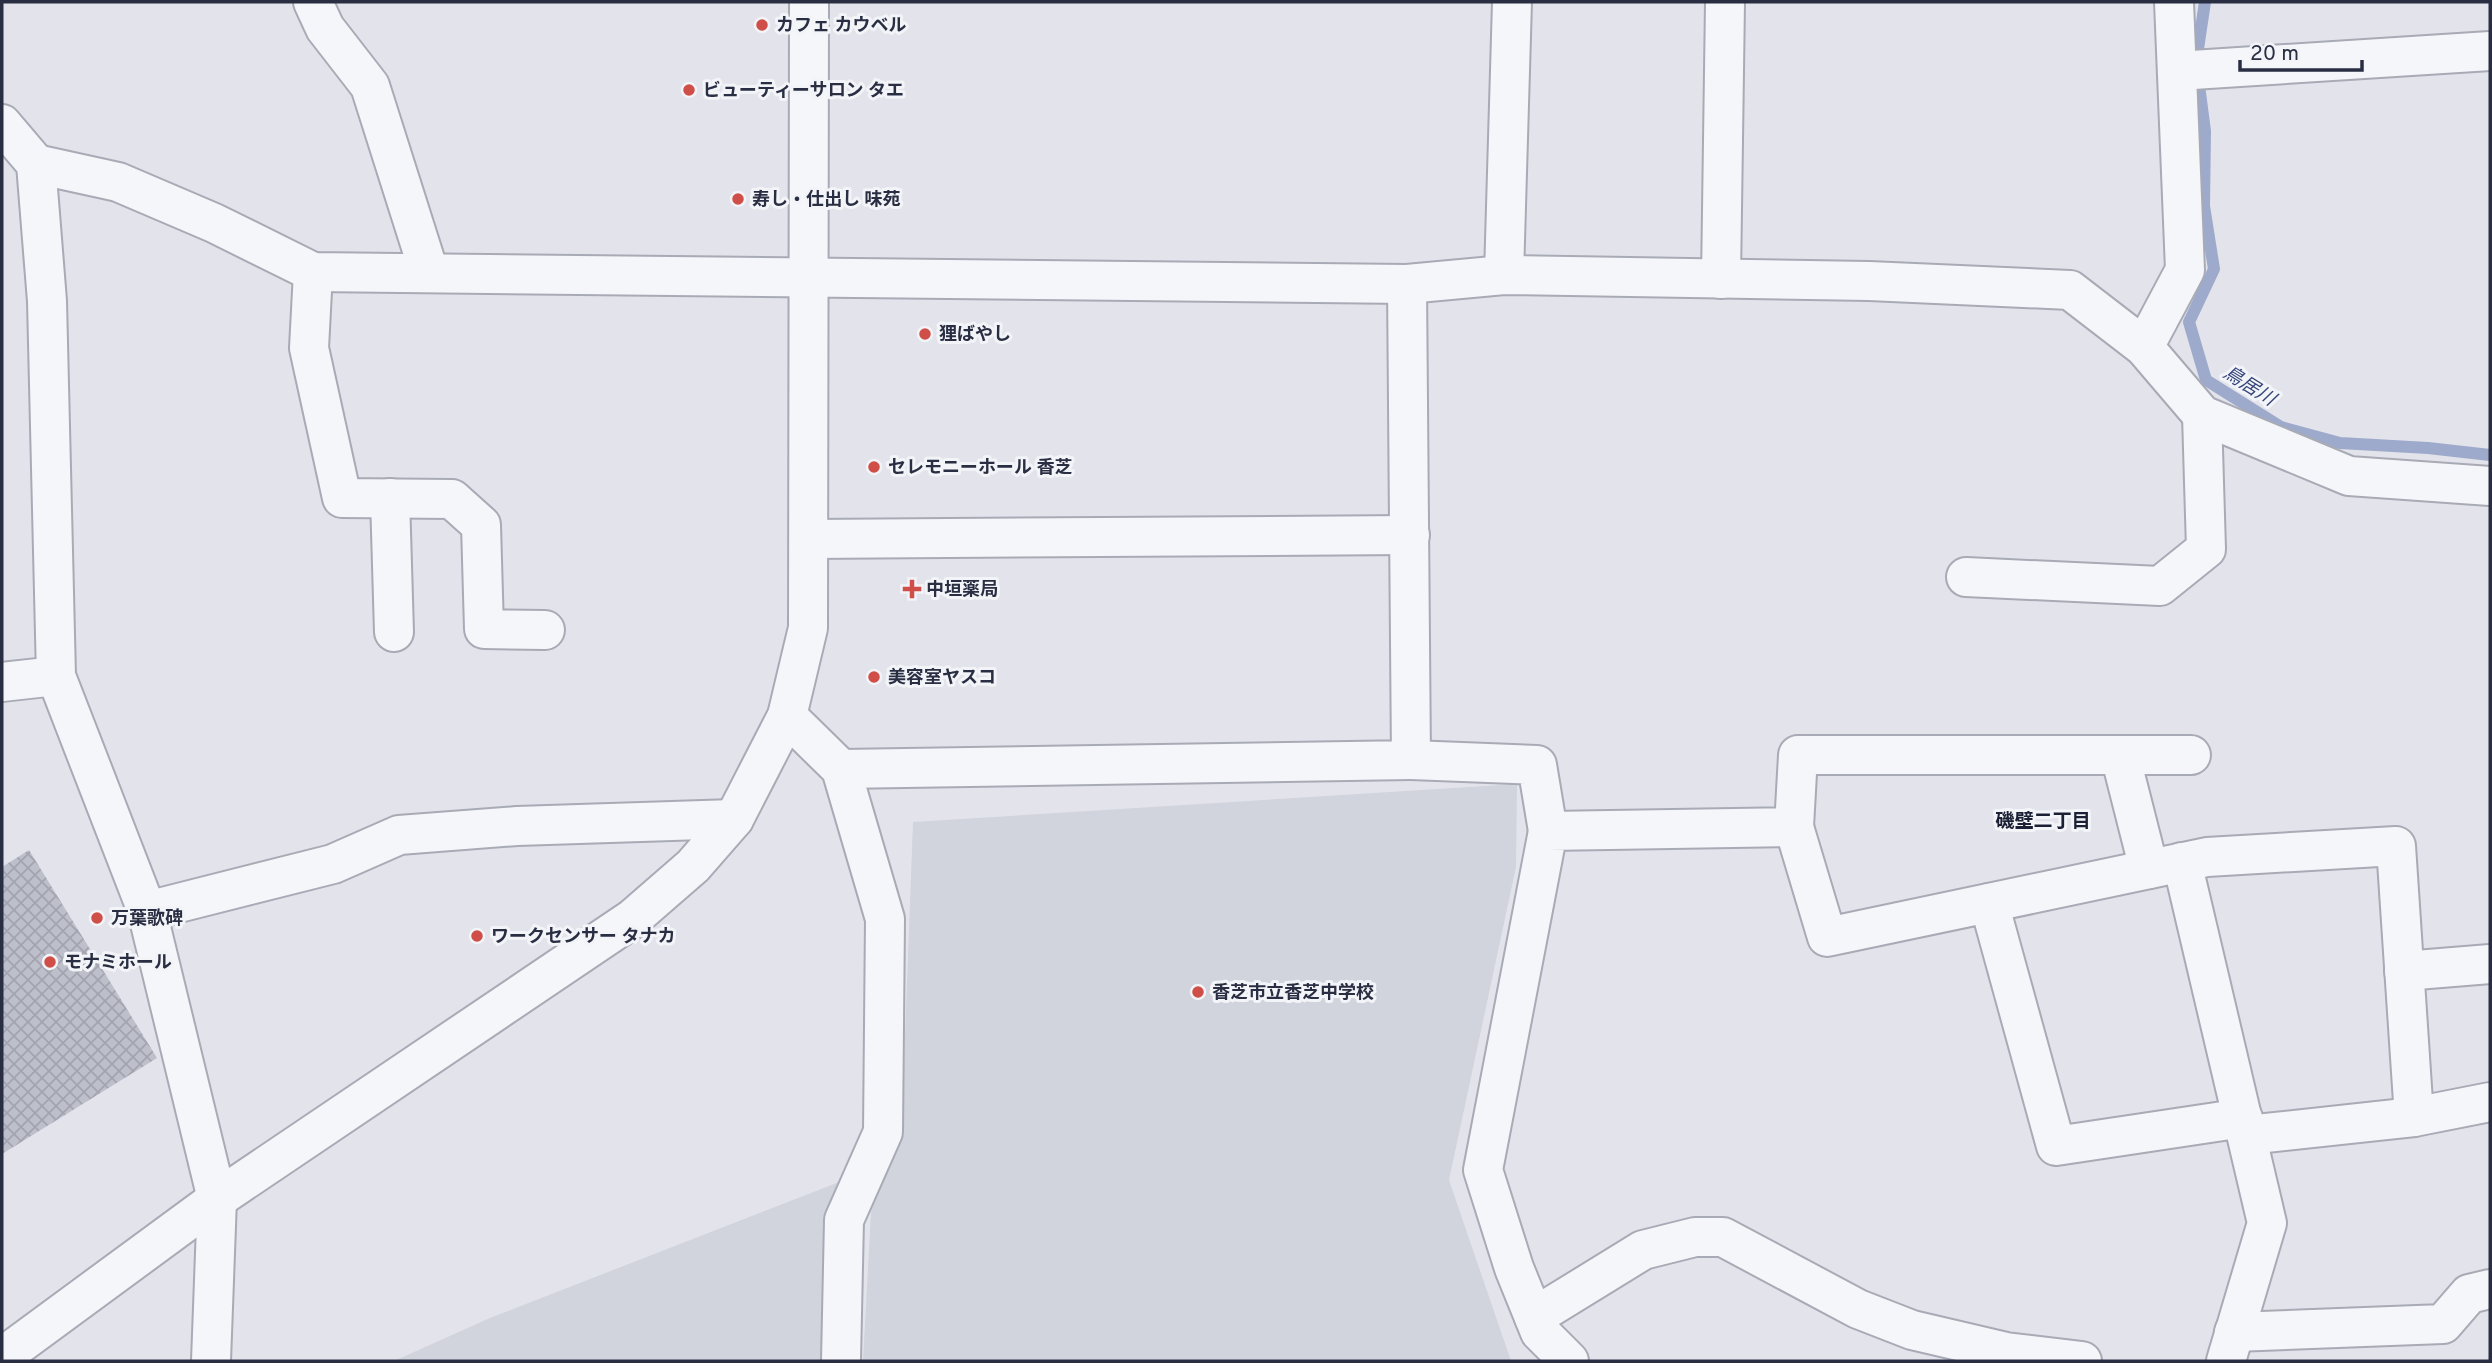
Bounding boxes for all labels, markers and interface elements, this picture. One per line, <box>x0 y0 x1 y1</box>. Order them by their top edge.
place label: カフェ カウベル <box>776 15 907 38</box>
marker: カフェ カウベル <box>754 17 770 33</box>
scale bar <box>2240 28 2362 72</box>
text: 20 m <box>2250 41 2299 68</box>
place label: ビューティーサロン タエ <box>703 80 904 103</box>
marker: ビューティーサロン タエ <box>681 82 697 98</box>
place label: 寿し・仕出し 味苑 <box>752 189 901 212</box>
marker: 寿し・仕出し 味苑 <box>730 191 746 207</box>
place label: 狸ばやし <box>939 324 1011 347</box>
marker: 狸ばやし <box>917 326 933 342</box>
water label: 鳥居川 <box>2218 361 2281 413</box>
place label: セレモニーホール 香芝 <box>888 457 1073 480</box>
marker: セレモニーホール 香芝 <box>866 459 882 475</box>
place label: 中垣薬局 <box>926 579 998 602</box>
marker: 中垣薬局 <box>904 581 920 597</box>
place label: 美容室ヤスコ <box>888 667 996 690</box>
marker: 美容室ヤスコ <box>866 669 882 685</box>
district label: 磯壁二丁目 <box>1995 810 2091 834</box>
place label: 万葉歌碑 <box>111 908 183 931</box>
marker: 万葉歌碑 <box>89 910 105 926</box>
place label: ワークセンサー タナカ <box>491 926 676 949</box>
marker: ワークセンサー タナカ <box>469 928 485 944</box>
place label: モナミホール <box>64 952 172 975</box>
marker: モナミホール <box>42 954 58 970</box>
place label: 香芝市立香芝中学校 <box>1212 982 1374 1005</box>
marker: 香芝市立香芝中学校 <box>1190 984 1206 1000</box>

